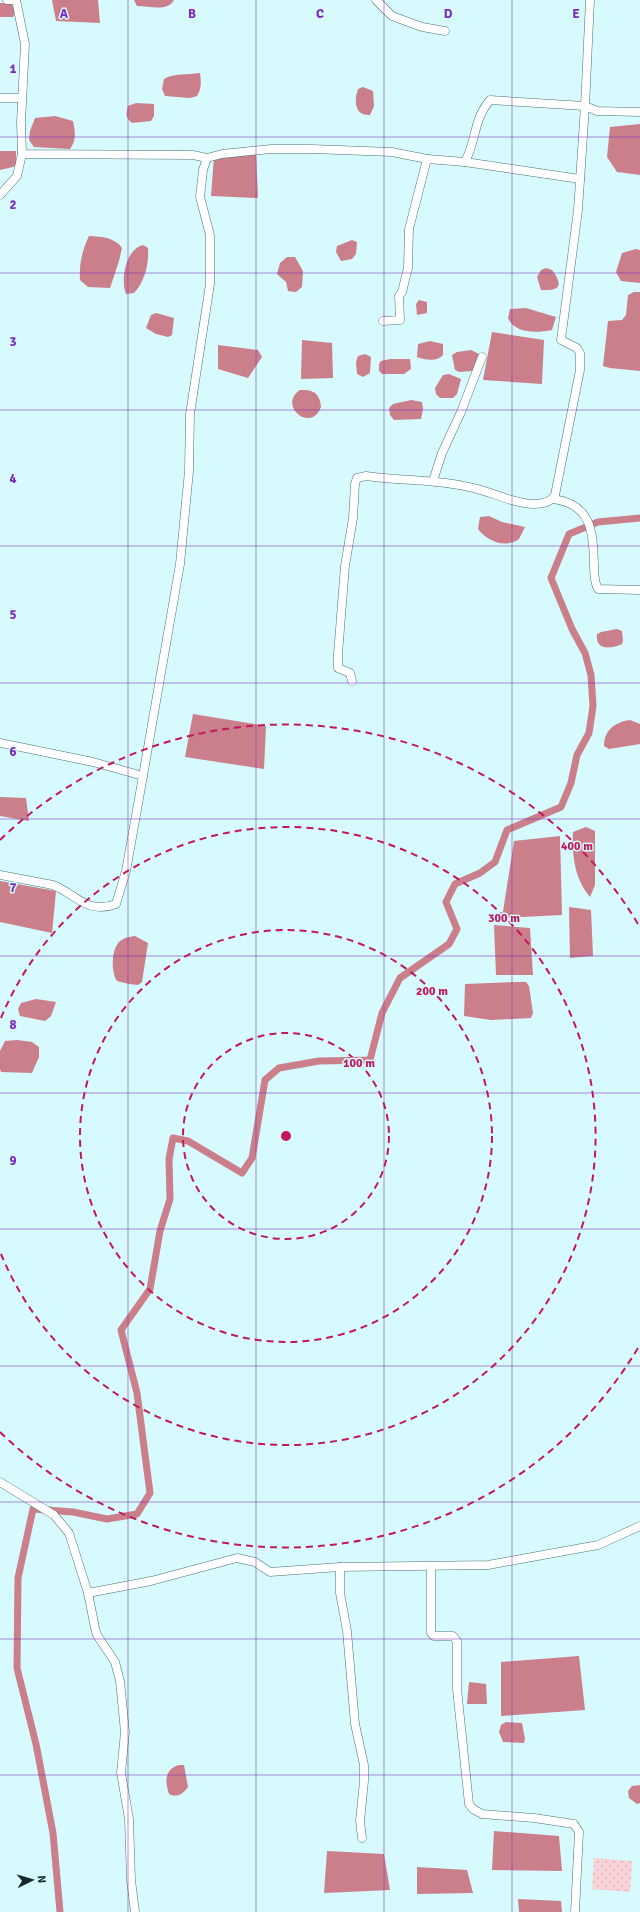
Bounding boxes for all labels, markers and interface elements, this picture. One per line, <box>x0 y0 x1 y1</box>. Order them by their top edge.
text: A <box>60 6 69 22</box>
text: B <box>188 6 196 22</box>
text: C <box>316 6 324 22</box>
text: D <box>444 6 453 22</box>
text: E <box>572 6 580 22</box>
text: 1 <box>9 61 17 77</box>
text: 2 <box>9 197 17 213</box>
text: 3 <box>9 334 17 350</box>
text: 4 <box>9 471 17 487</box>
text: 5 <box>9 607 17 623</box>
text: 6 <box>9 744 17 760</box>
text: 400 m <box>561 839 593 854</box>
text: 7 <box>9 880 17 896</box>
text: 300 m <box>488 911 520 926</box>
text: 200 m <box>416 984 448 999</box>
text: 8 <box>9 1017 17 1033</box>
text: 100 m <box>343 1056 375 1071</box>
centre of rings <box>279 1129 293 1143</box>
text: 9 <box>9 1153 17 1169</box>
north arrow <box>12 1860 52 1900</box>
text: N <box>35 1875 48 1884</box>

